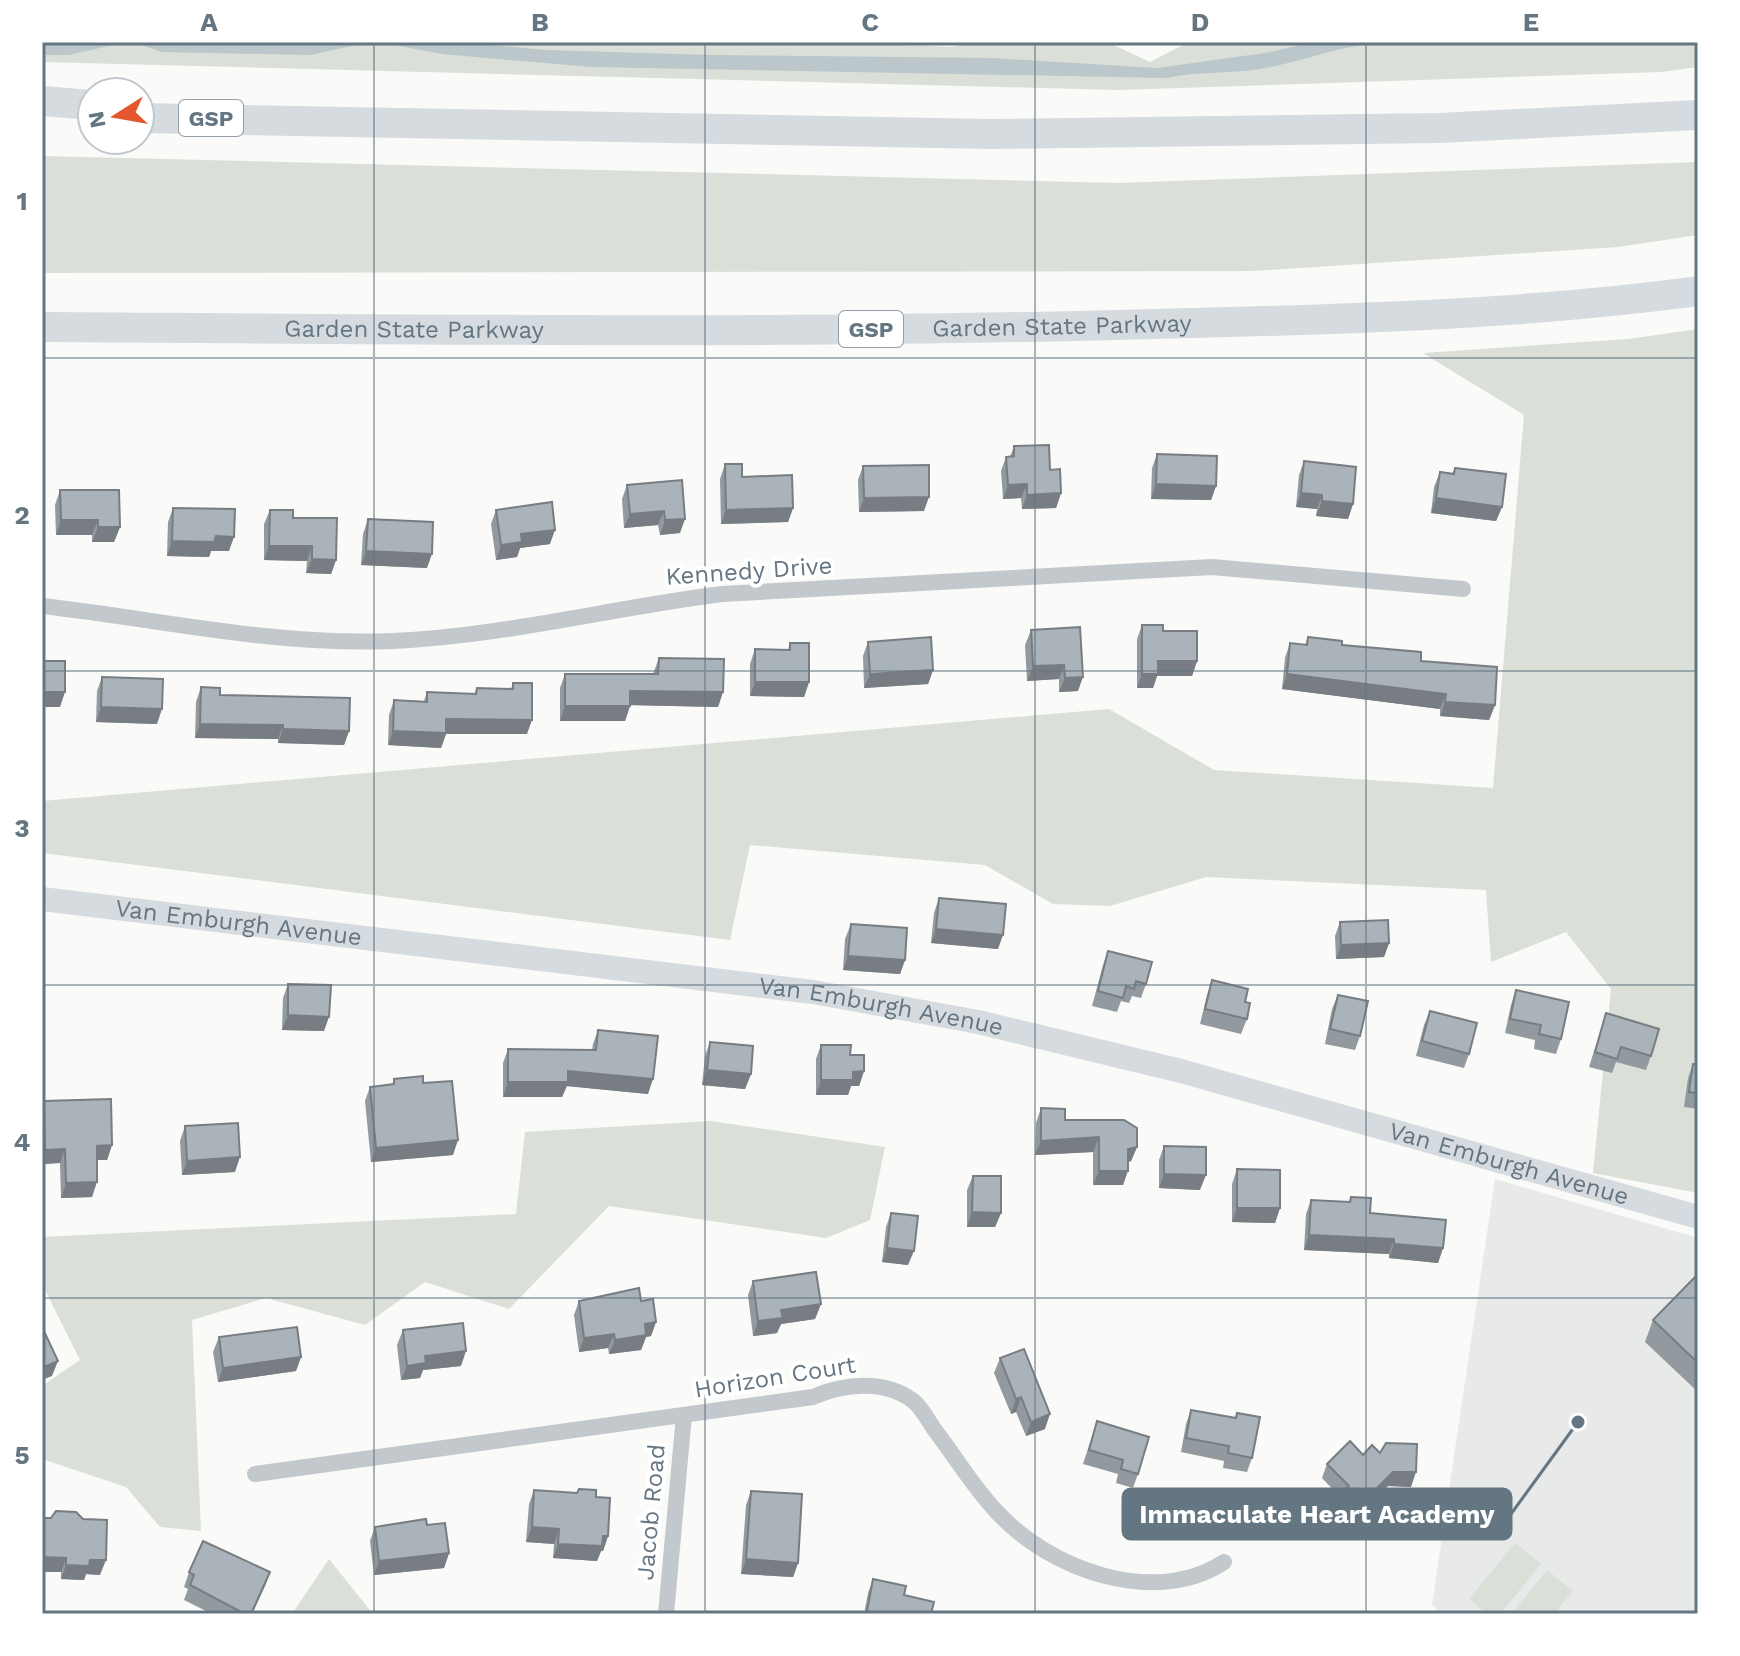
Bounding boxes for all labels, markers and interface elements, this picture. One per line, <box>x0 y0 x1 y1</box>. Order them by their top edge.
text: A <box>200 7 218 37</box>
text: B <box>531 7 549 37</box>
text: C <box>861 7 879 37</box>
text: D <box>1191 7 1209 37</box>
text: E <box>1523 7 1539 37</box>
north arrow <box>76 76 156 156</box>
road number: GSP <box>179 100 243 136</box>
text: N <box>83 109 111 130</box>
text: 1 <box>16 186 28 216</box>
street label: Garden State Parkway <box>932 309 1193 342</box>
road number: GSP <box>839 311 903 347</box>
street label: Garden State Parkway <box>284 315 545 344</box>
text: 2 <box>14 500 30 530</box>
street label: Kennedy Drive <box>665 551 833 591</box>
text: 3 <box>14 813 30 843</box>
street label: Van Emburgh Avenue <box>114 894 363 951</box>
street label: Van Emburgh Avenue <box>757 972 1006 1042</box>
street label: Van Emburgh Avenue <box>1386 1116 1632 1211</box>
text: 4 <box>14 1127 31 1157</box>
street label: Horizon Court <box>692 1350 858 1404</box>
text: 5 <box>14 1440 30 1470</box>
street label: Jacob Road <box>631 1443 671 1581</box>
callout: Immaculate Heart Academy <box>1123 1489 1511 1539</box>
text: Immaculate Heart Academy <box>1139 1499 1495 1529</box>

